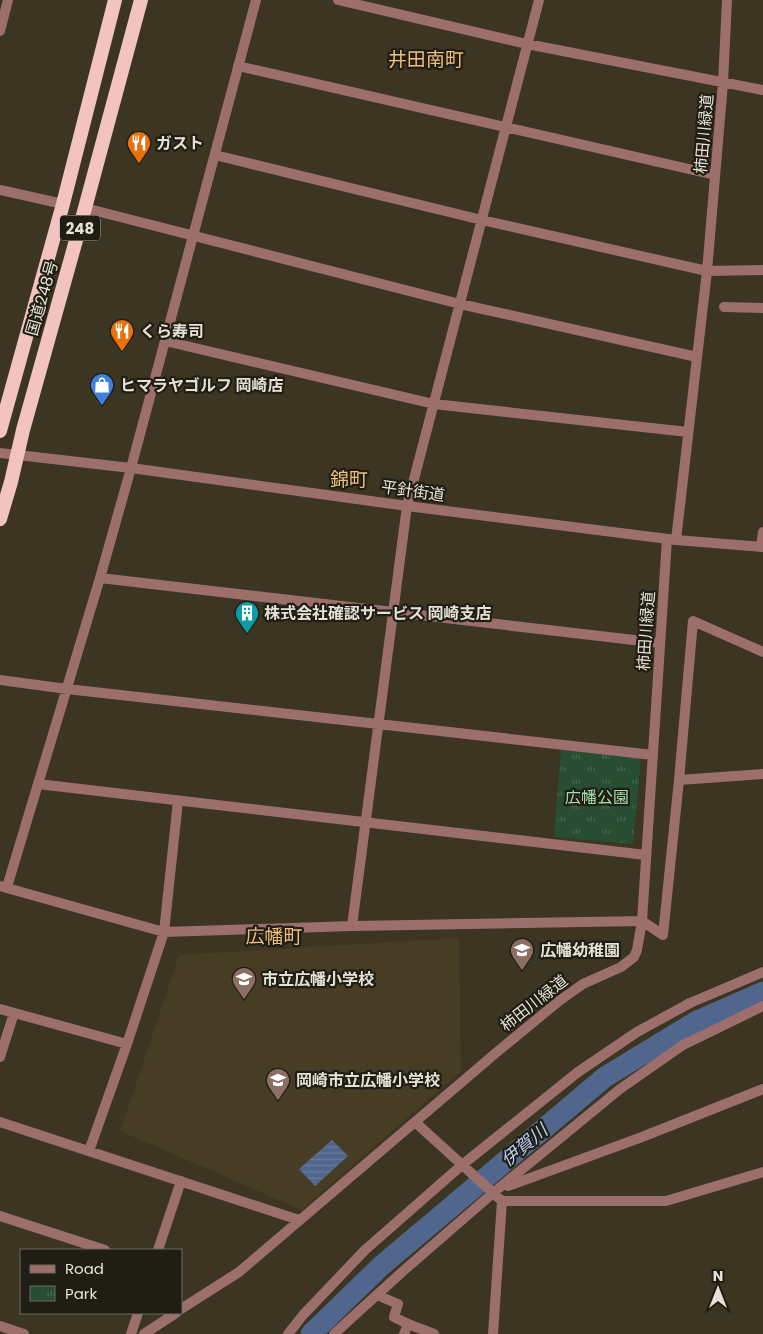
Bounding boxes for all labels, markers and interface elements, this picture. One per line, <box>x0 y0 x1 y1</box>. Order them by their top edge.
district label: 井田南町 <box>388 46 464 73</box>
street label: 柿田川緑道 <box>689 93 719 175</box>
restaurant icon: ガスト <box>126 130 152 164</box>
place label: ガスト <box>156 132 204 155</box>
road number: 248 <box>60 216 100 240</box>
street label: 国道248号 <box>20 258 64 338</box>
restaurant icon: くら寿司 <box>109 318 135 352</box>
place label: くら寿司 <box>140 320 204 343</box>
shop icon: ヒマラヤゴルフ 岡崎店 <box>89 372 115 406</box>
place label: ヒマラヤゴルフ 岡崎店 <box>120 374 283 397</box>
district label: 錦町 <box>330 466 368 493</box>
street label: 平針街道 <box>380 475 446 507</box>
street label: 柿田川緑道 <box>632 590 660 672</box>
building icon: 株式会社確認サービス 岡崎支店 <box>234 600 260 634</box>
place label: 株式会社確認サービス 岡崎支店 <box>264 602 491 625</box>
park label: 広幡公園 <box>565 786 629 809</box>
district label: 広幡町 <box>245 923 303 950</box>
school or university icon: 広幡幼稚園 <box>509 937 535 971</box>
place label: 広幡幼稚園 <box>540 939 620 962</box>
school or university icon: 市立広幡小学校 <box>231 966 257 1000</box>
place label: 市立広幡小学校 <box>262 968 374 991</box>
street label: 柿田川緑道 <box>495 969 573 1037</box>
school or university icon: 岡崎市立広幡小学校 <box>265 1067 291 1101</box>
place label: 岡崎市立広幡小学校 <box>296 1069 440 1092</box>
water label: 伊賀川 <box>495 1117 554 1172</box>
legend <box>20 1249 182 1314</box>
text: Road <box>65 1258 104 1279</box>
north arrow <box>693 1264 743 1314</box>
text: N <box>713 1266 723 1286</box>
text: Park <box>65 1283 97 1304</box>

